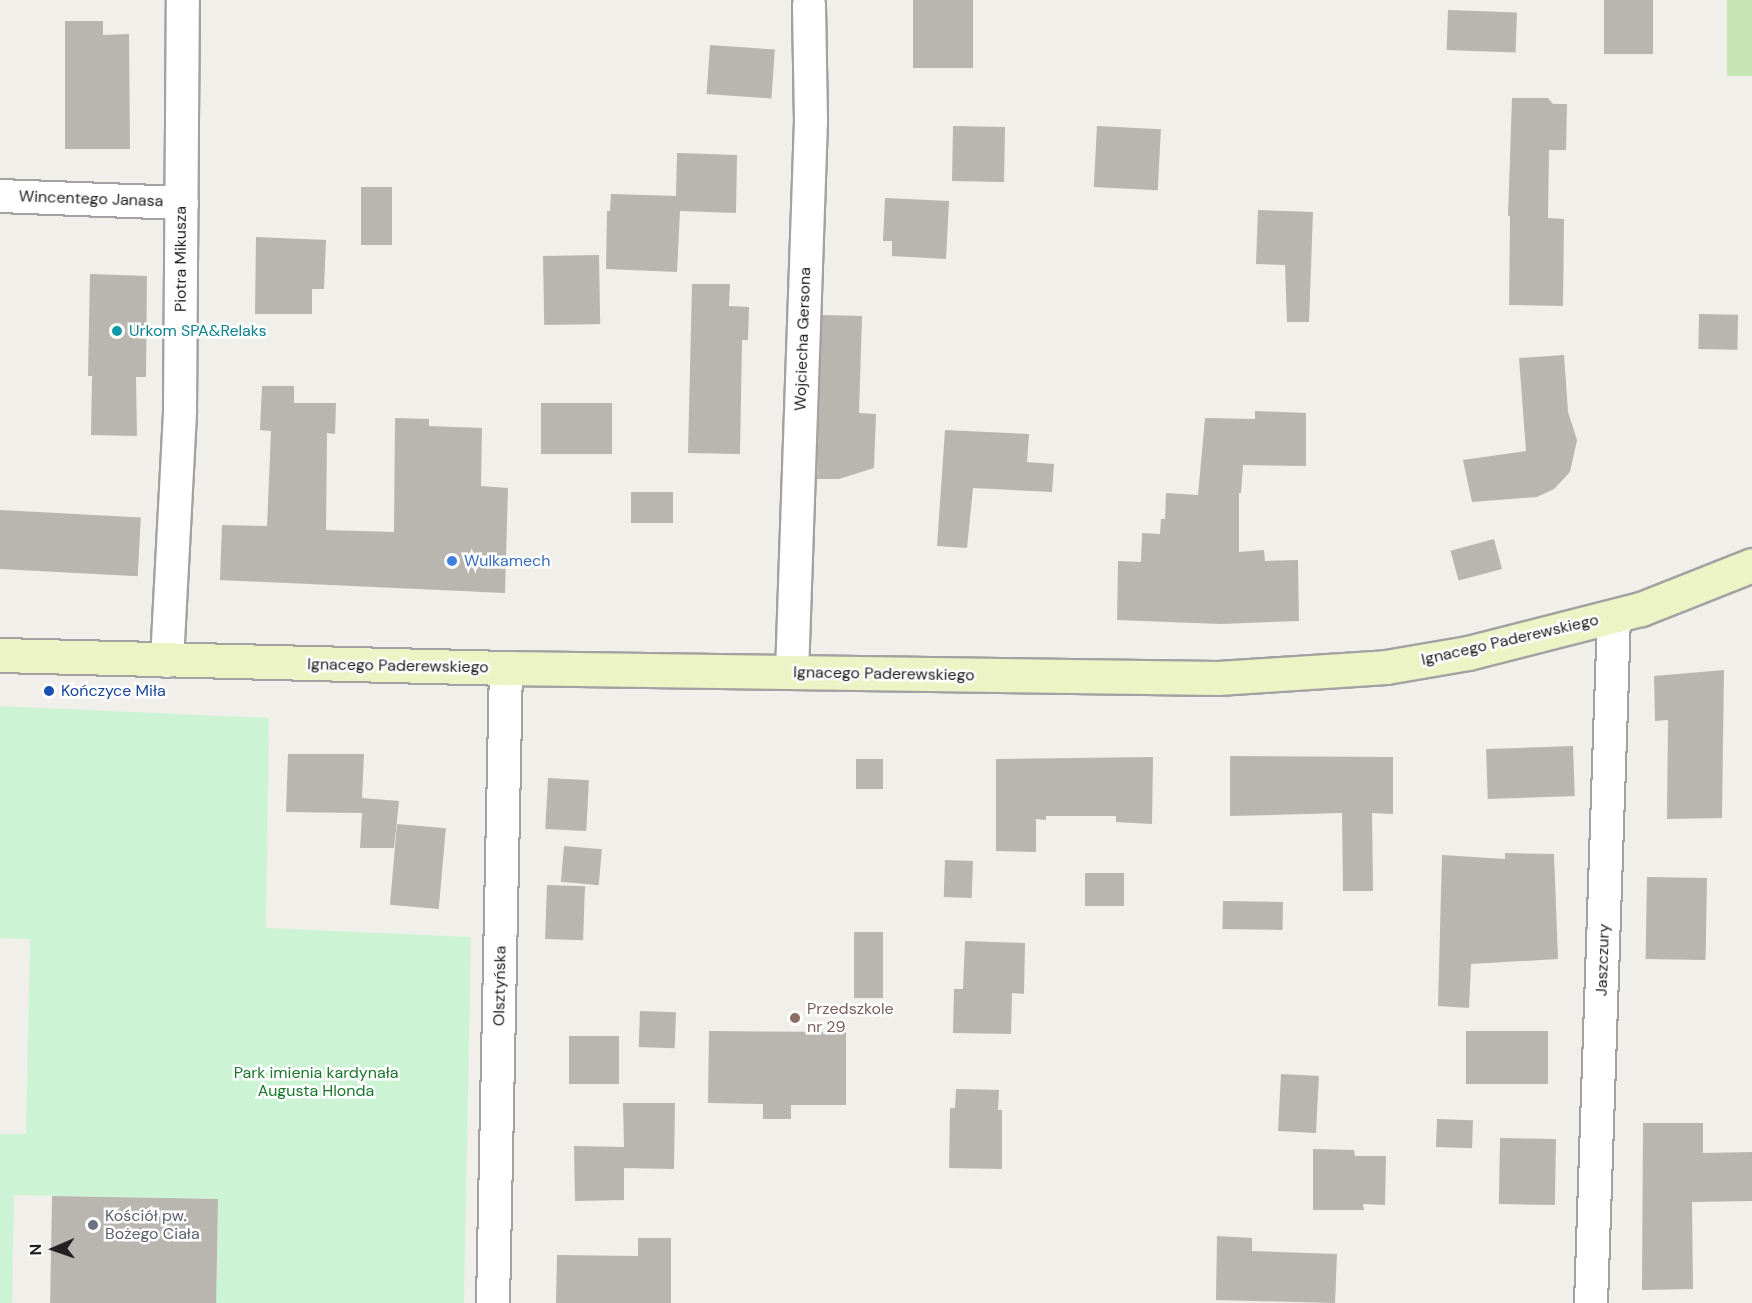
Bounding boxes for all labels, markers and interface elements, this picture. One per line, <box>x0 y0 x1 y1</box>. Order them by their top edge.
street label: Wincentego Janasa <box>18 187 164 211</box>
street label: Piotra Mikusza <box>171 206 191 312</box>
street label: Wojciecha Gersona <box>791 267 815 411</box>
place label: Urkom SPA&Relaks <box>129 321 266 341</box>
marker: Urkom SPA&Relaks <box>110 324 124 338</box>
place label: Wulkamech <box>464 551 550 571</box>
marker: Wulkamech <box>445 554 459 568</box>
street label: Ignacego Paderewskiego <box>1419 610 1601 670</box>
street label: Ignacego Paderewskiego <box>307 655 489 677</box>
street label: Ignacego Paderewskiego <box>793 663 975 685</box>
place label: Kończyce Miła <box>61 681 166 701</box>
marker: Kończyce Miła <box>42 684 56 698</box>
street label: Jaszczury <box>1592 923 1614 997</box>
street label: Olsztyńska <box>490 946 510 1026</box>
place label: Przedszkole nr 29 <box>807 999 894 1037</box>
marker: Przedszkole nr 29 <box>788 1011 802 1025</box>
park label: Park imienia kardynała Augusta Hlonda <box>234 1063 398 1101</box>
place label: Kościół pw. Bożego Ciała <box>105 1206 200 1244</box>
marker: Kościół pw. Bożego Ciała <box>86 1218 100 1232</box>
north arrow <box>24 1219 84 1279</box>
text: N <box>25 1243 46 1256</box>

